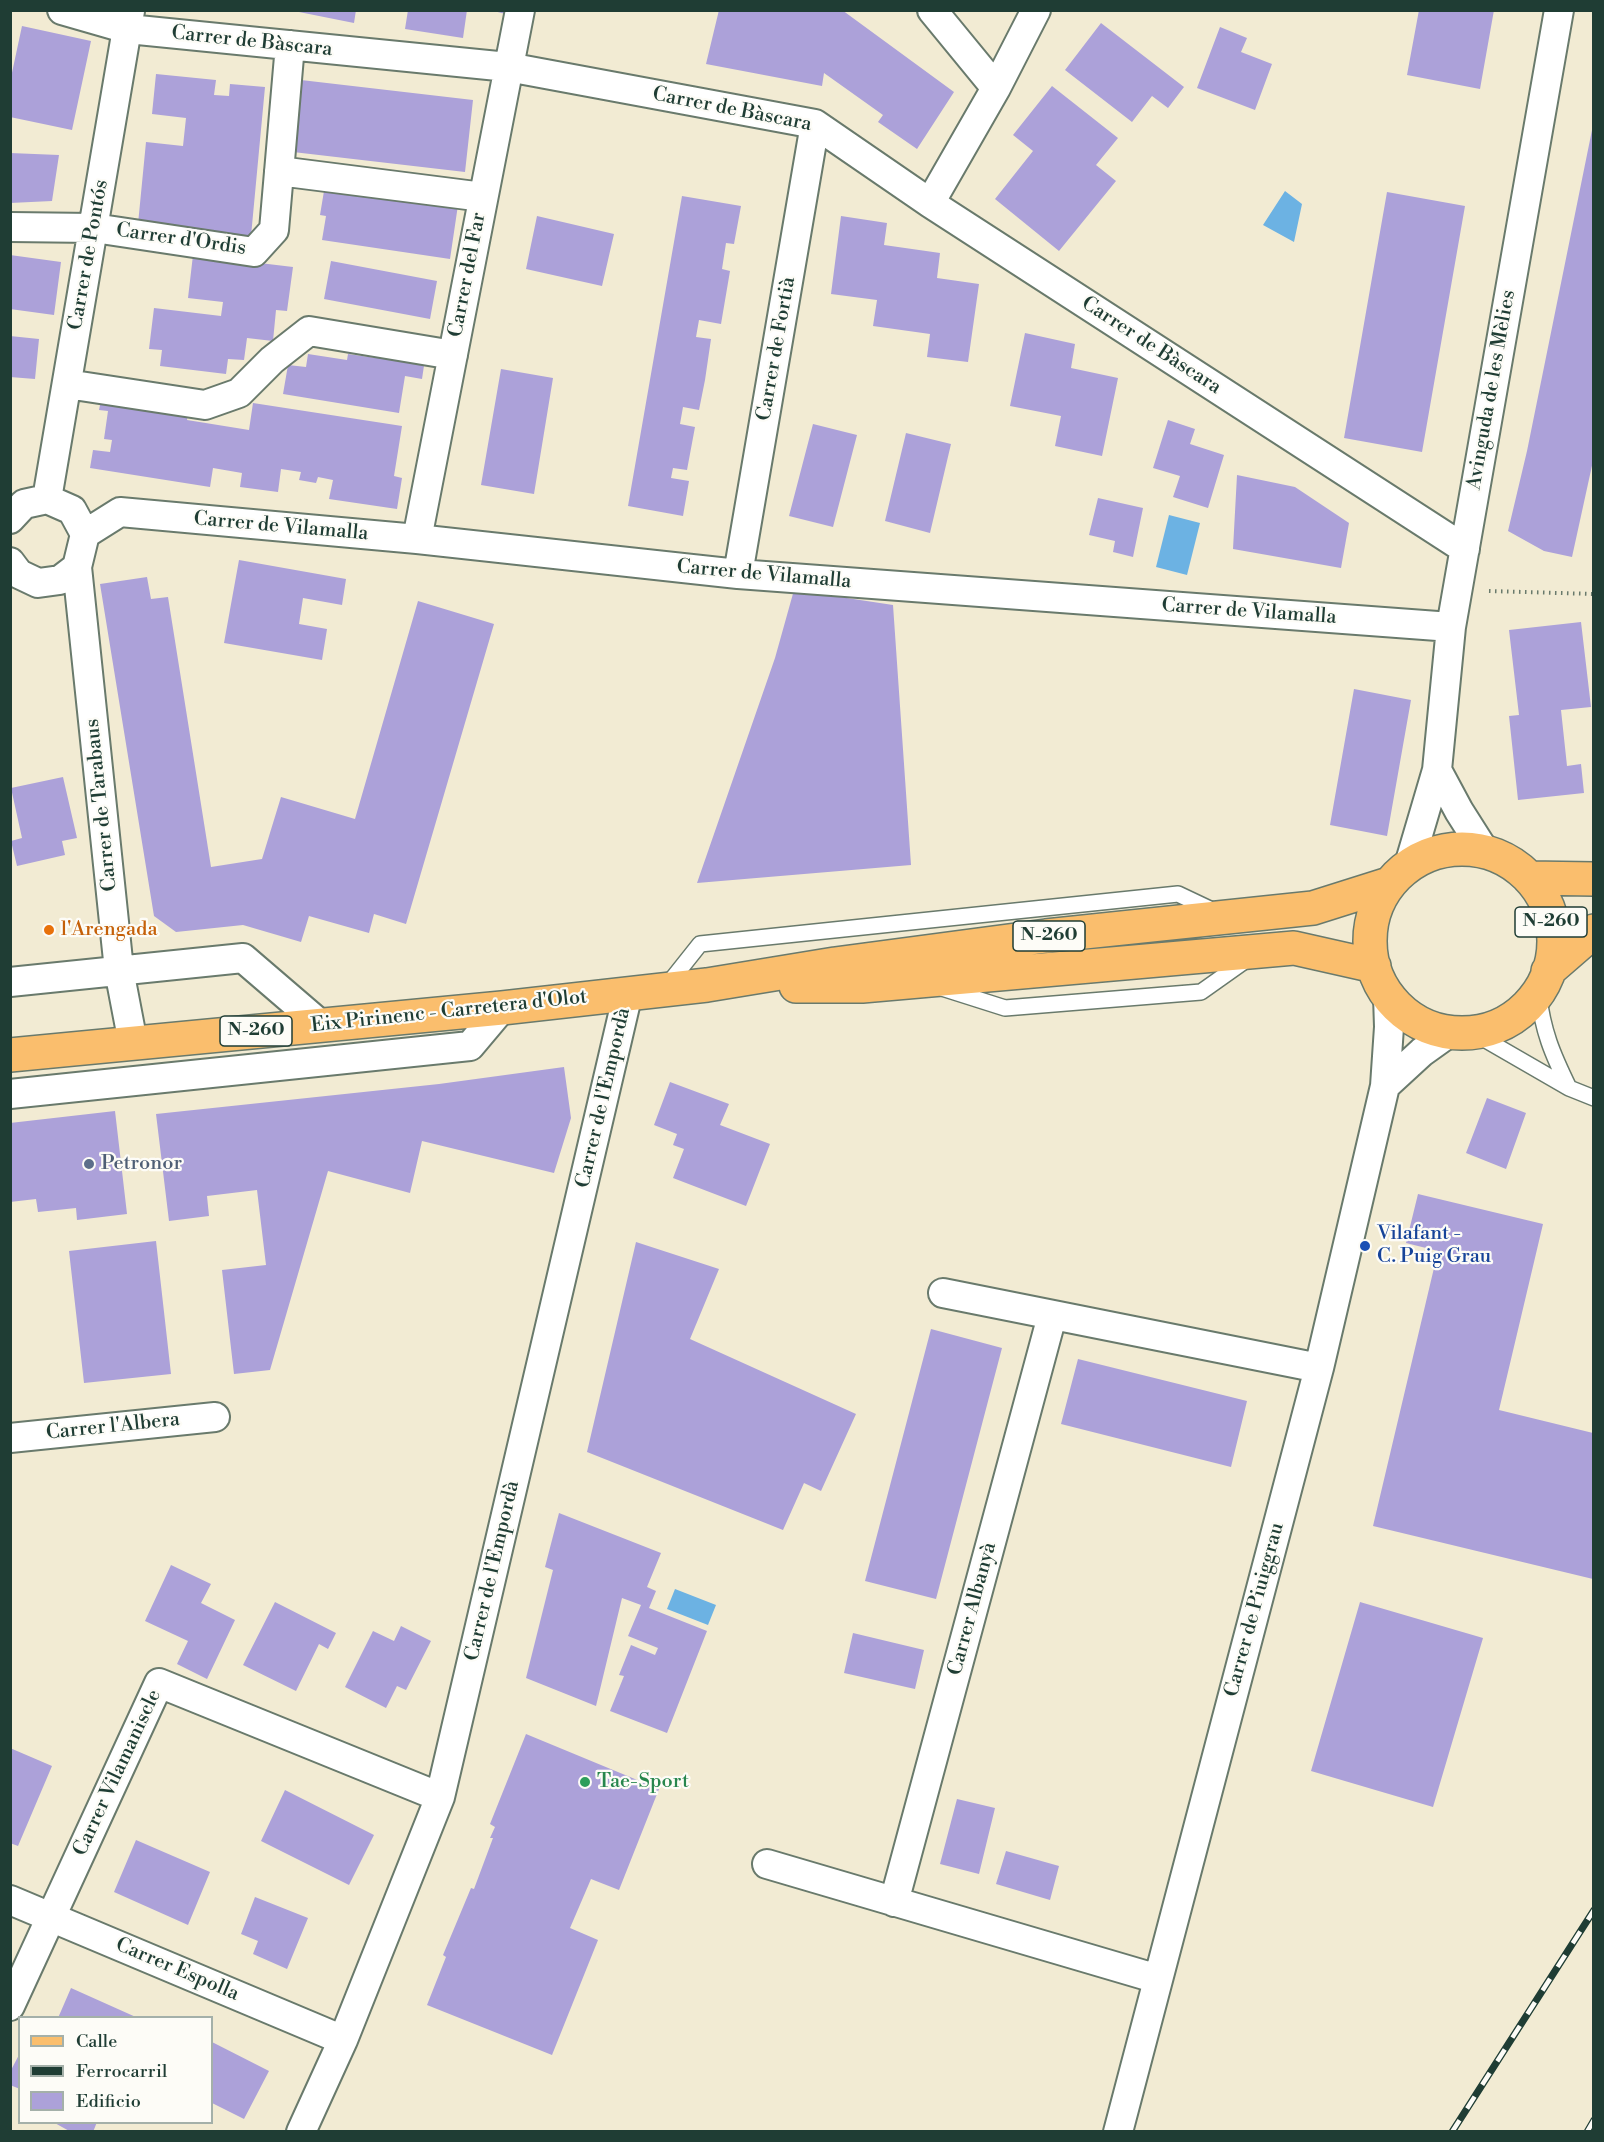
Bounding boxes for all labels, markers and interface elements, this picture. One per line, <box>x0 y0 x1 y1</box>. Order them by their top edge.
street label: Carrer de Bàscara <box>170 22 334 62</box>
street label: Carrer de Bàscara <box>650 83 814 137</box>
street label: Carrer de Pontós <box>64 178 114 332</box>
street label: Carrer del Far <box>444 211 492 339</box>
street label: Carrer d'Ordis <box>115 219 247 261</box>
street label: Carrer de Fortià <box>753 275 801 423</box>
street label: Avinguda de les Mèlies <box>1463 288 1521 492</box>
street label: Carrer de Bàscara <box>1077 292 1225 400</box>
street label: Carrer de Vilamalla <box>193 507 369 547</box>
street label: Carrer de Vilamalla <box>676 555 852 595</box>
street label: Carrer de Vilamalla <box>1161 594 1337 630</box>
street label: Carrer de Tarabaus <box>81 718 123 892</box>
road number: N-260 <box>1515 907 1587 937</box>
place label: l'Arengada <box>61 918 158 942</box>
road number: N-260 <box>1013 921 1085 951</box>
marker: l'Arengada <box>42 923 56 937</box>
street label: Eix Pirinenc - Carretera d'Olot <box>310 986 588 1038</box>
street label: Carrer de l'Empordà <box>572 1006 636 1190</box>
road number: N-260 <box>220 1016 292 1046</box>
place label: Petronor <box>101 1152 182 1176</box>
marker: Petronor <box>82 1157 96 1171</box>
place label: Vilafant - C. Puig Grau <box>1377 1222 1491 1269</box>
marker: Vilafant - C. Puig Grau <box>1358 1239 1372 1253</box>
street label: Carrer l'Albera <box>45 1408 181 1446</box>
street label: Carrer de l'Empordà <box>461 1479 525 1663</box>
street label: Carrer de Piuiggrau <box>1220 1520 1290 1700</box>
street label: Carrer Albanyà <box>944 1540 1002 1678</box>
street label: Carrer Vilamaniscle <box>69 1686 167 1860</box>
place label: Tae-Sport <box>597 1770 689 1794</box>
marker: Tae-Sport <box>578 1775 592 1789</box>
street label: Carrer Espolla <box>112 1933 242 2007</box>
legend <box>18 2016 213 2124</box>
text: Calle <box>76 2030 117 2053</box>
text: Ferrocarril <box>76 2060 167 2083</box>
text: Edificio <box>76 2090 141 2113</box>

